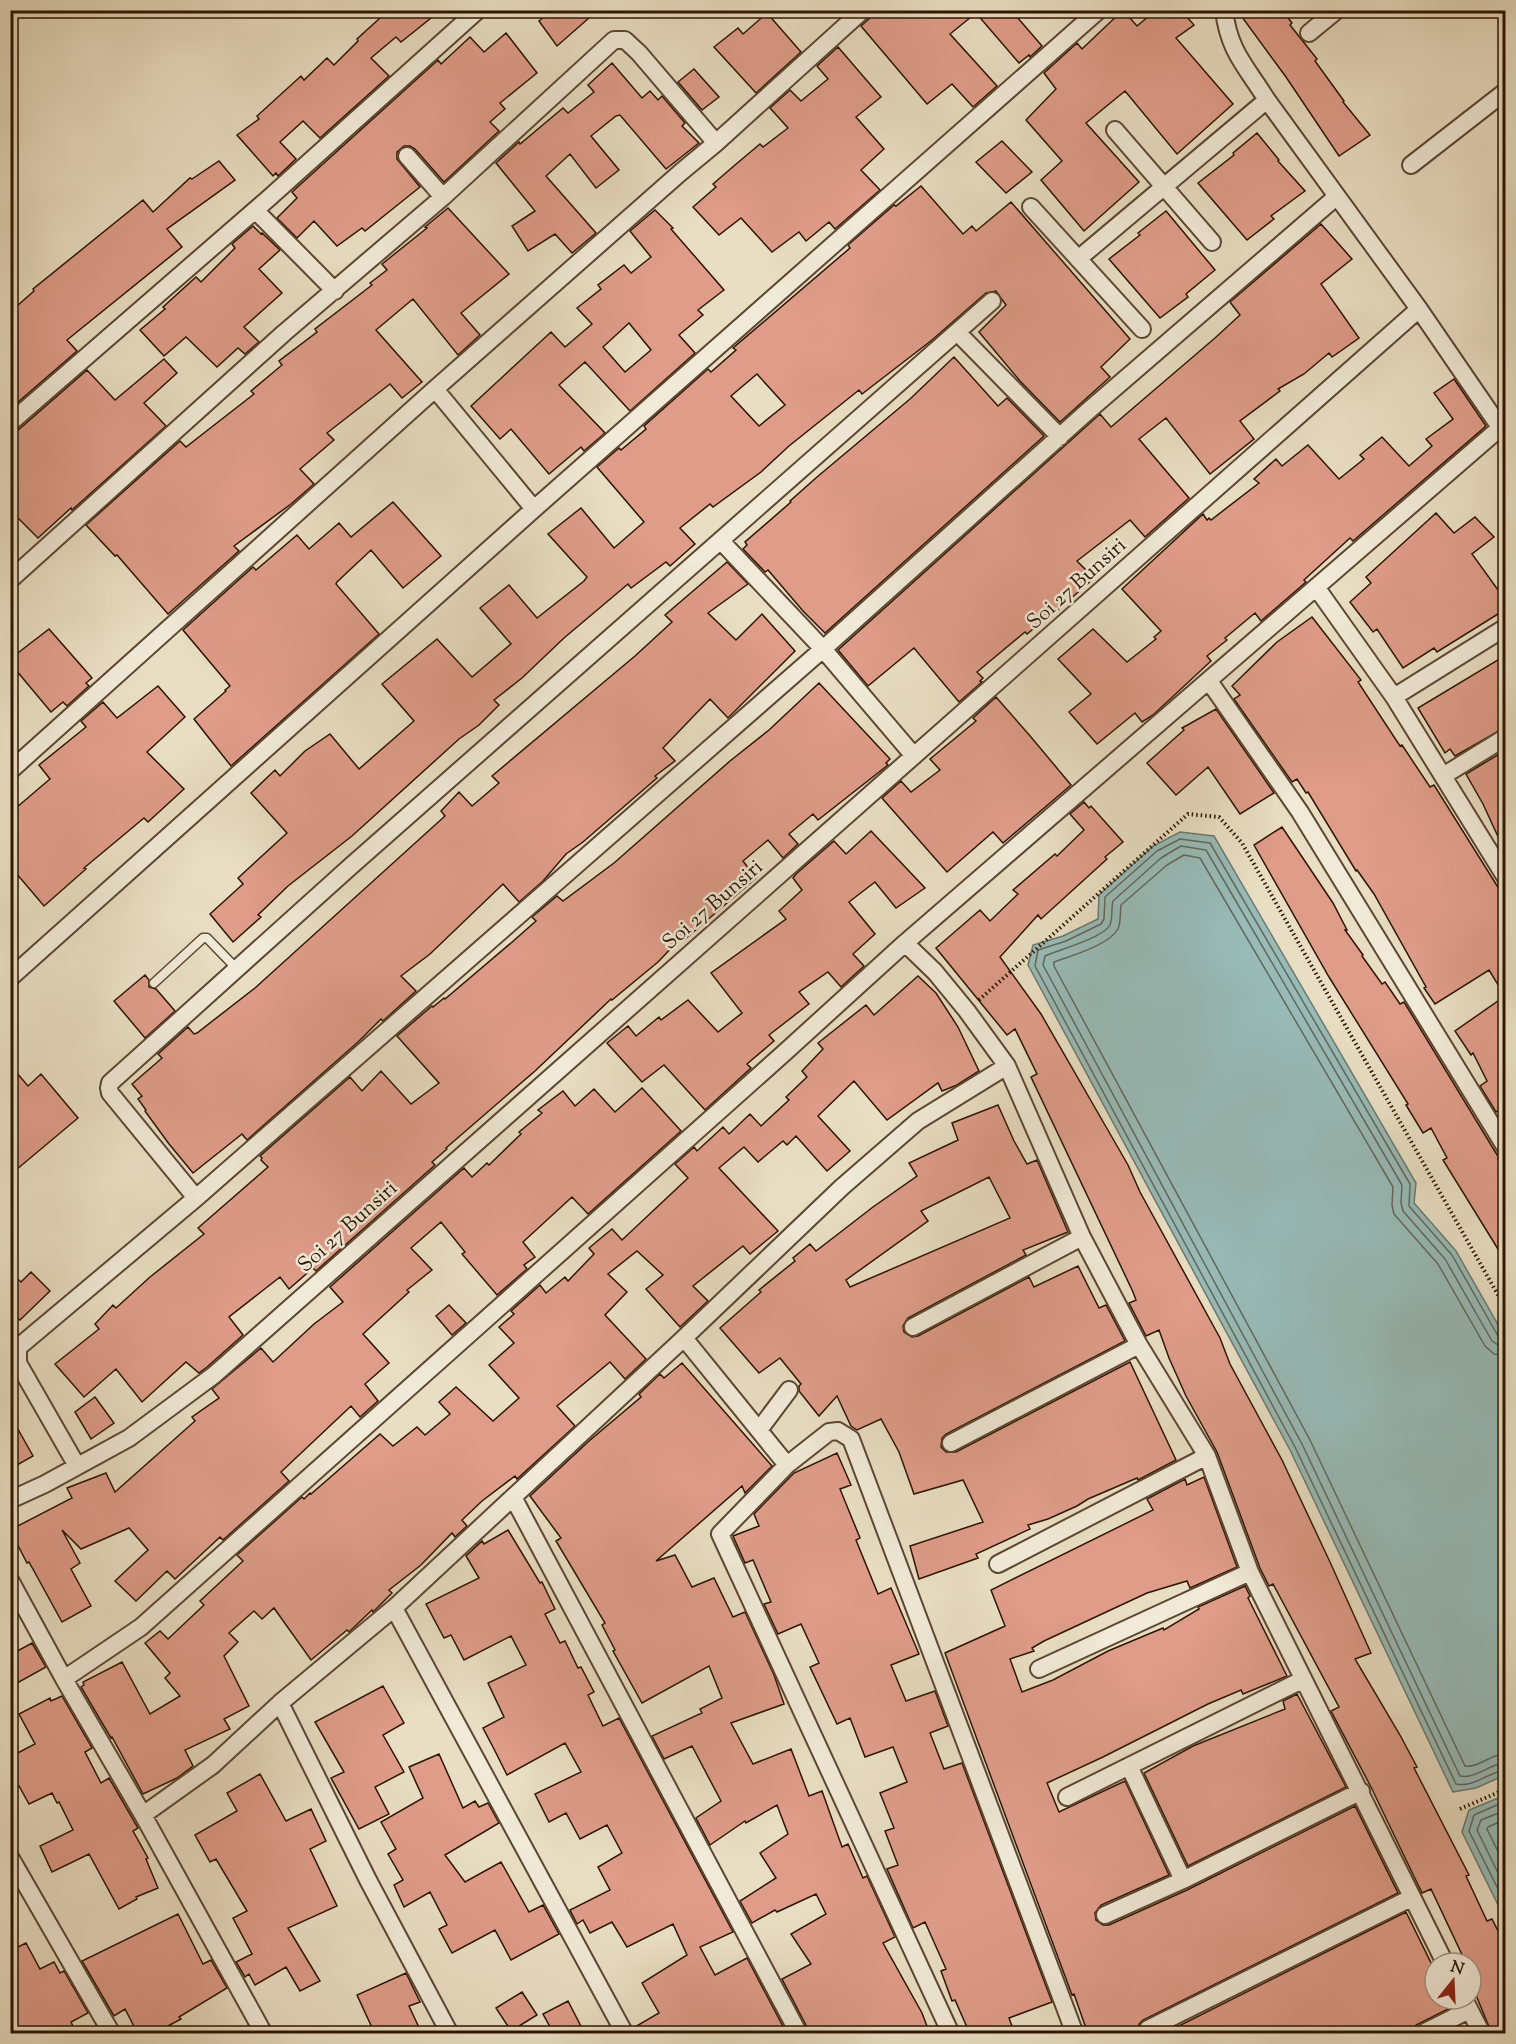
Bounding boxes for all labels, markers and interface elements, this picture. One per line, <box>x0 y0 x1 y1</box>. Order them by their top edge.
street label: Soi 27 Bunsiri <box>1021 532 1134 637</box>
street label: Soi 27 Bunsiri <box>656 853 770 958</box>
street label: Soi 27 Bunsiri <box>292 1175 405 1280</box>
north arrow <box>1423 1951 1483 2011</box>
text: N <box>1447 1956 1467 1982</box>

